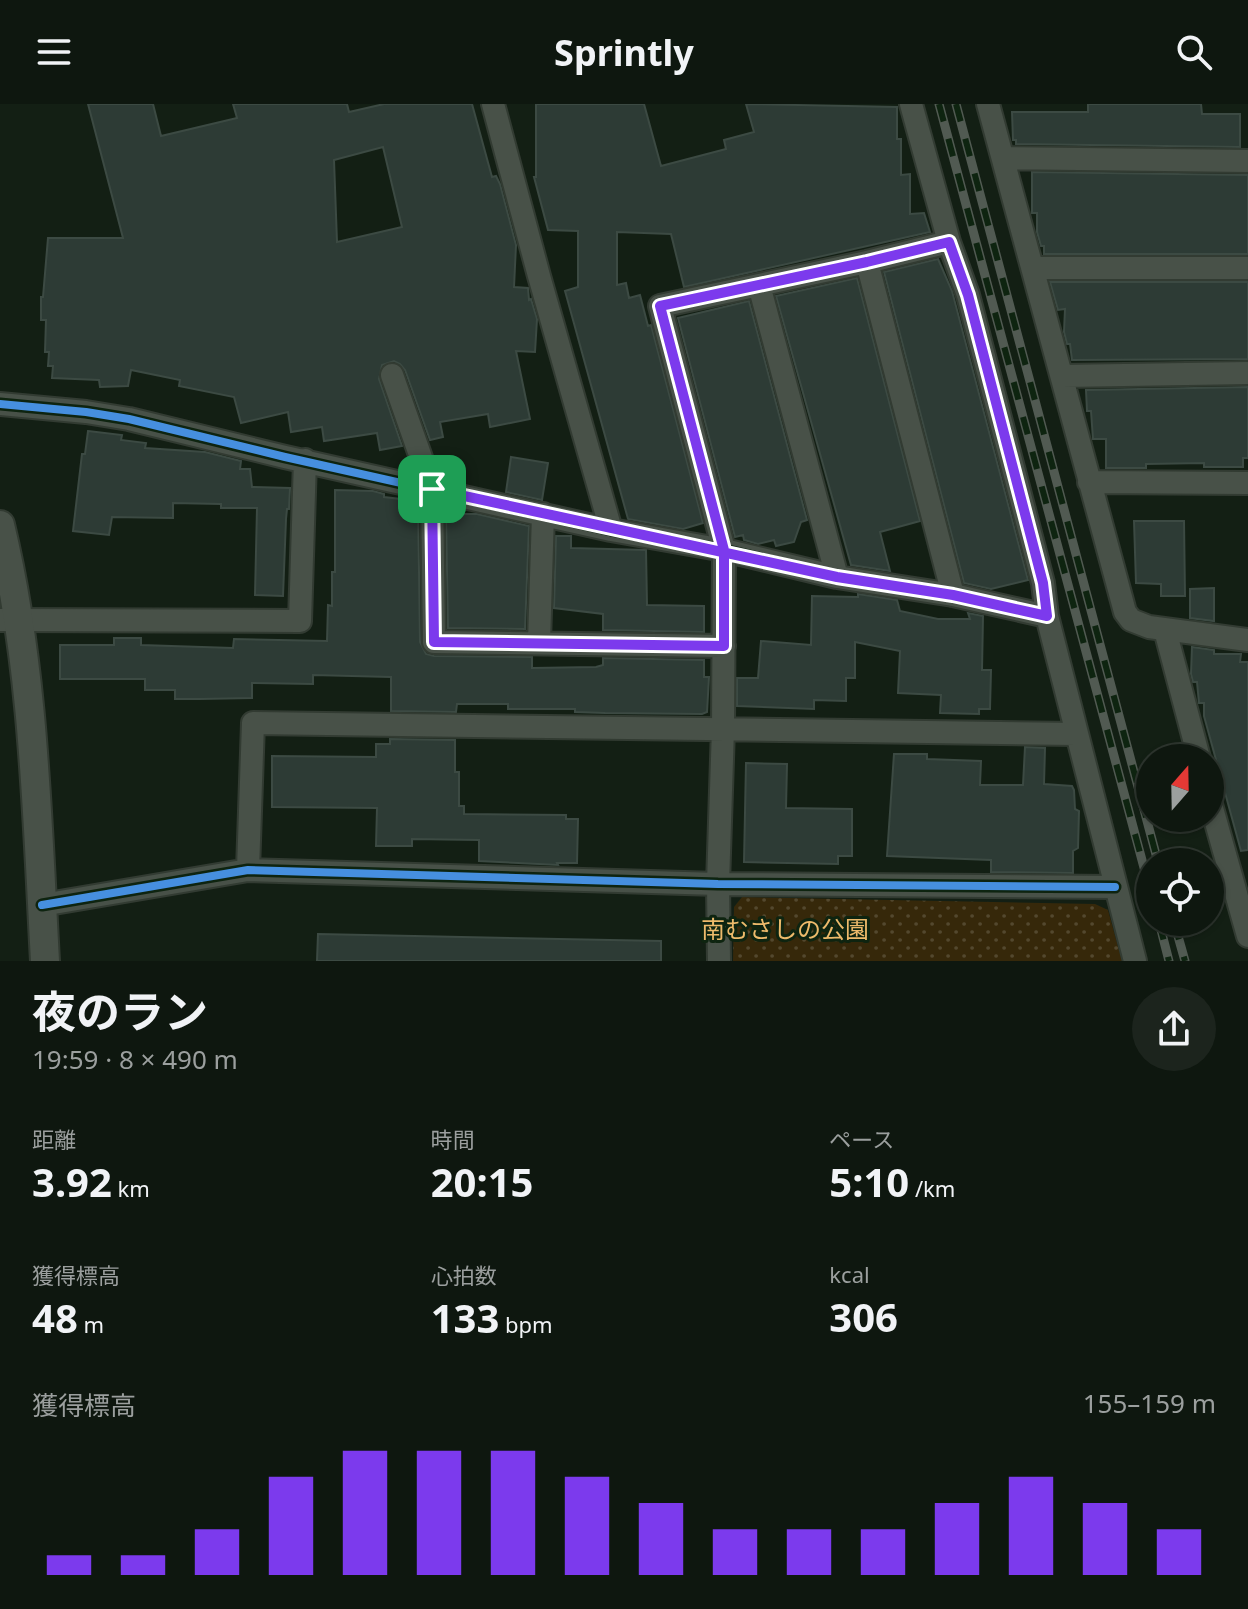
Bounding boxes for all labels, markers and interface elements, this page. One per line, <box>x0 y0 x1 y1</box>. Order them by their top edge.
text: Sprintly <box>554 28 694 77</box>
icon: menu <box>32 30 76 74</box>
icon: search <box>1172 30 1216 74</box>
pin <box>398 455 466 523</box>
icon: arrive <box>410 467 454 511</box>
north arrow <box>1136 744 1224 832</box>
map controls <box>1136 744 1224 936</box>
button: locate <box>1136 848 1224 936</box>
park label: 南むさしの公園 <box>701 912 869 945</box>
text: 夜のラン <box>32 981 208 1041</box>
button: share <box>1132 987 1216 1071</box>
text: 19:59 · 8 × 490 m <box>32 1041 238 1077</box>
text: 距離 <box>32 1124 76 1154</box>
text: 時間 <box>431 1124 475 1154</box>
text: ペース <box>829 1124 894 1154</box>
text: 3.92 <box>32 1154 112 1209</box>
text: 20:15 <box>431 1154 533 1209</box>
text: 5:10 <box>829 1154 909 1209</box>
text: km <box>112 1173 150 1203</box>
text: /km <box>909 1173 955 1203</box>
text: kcal <box>829 1259 870 1289</box>
text: 獲得標高 <box>32 1260 120 1290</box>
text: 心拍数 <box>431 1260 497 1290</box>
text: 306 <box>829 1289 898 1344</box>
text: 48 <box>32 1290 78 1345</box>
text: 133 <box>431 1290 499 1345</box>
text: m <box>78 1309 104 1339</box>
text: bpm <box>499 1309 553 1339</box>
text: 155–159 m <box>1083 1385 1216 1421</box>
text: 獲得標高 <box>32 1387 136 1423</box>

